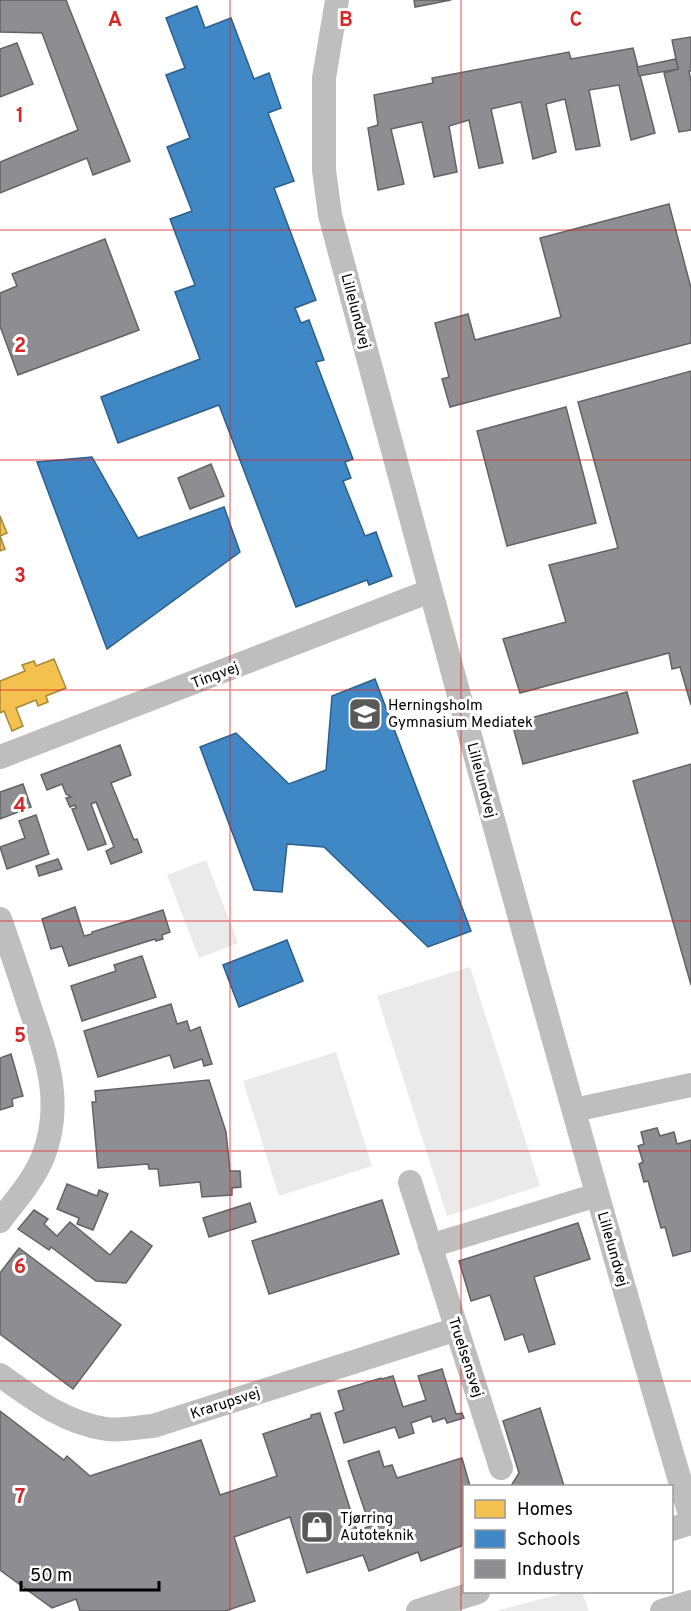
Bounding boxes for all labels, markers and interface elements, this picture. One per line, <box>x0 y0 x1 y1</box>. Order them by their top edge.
text: A <box>108 8 122 34</box>
text: B <box>339 8 353 34</box>
text: C <box>570 8 582 34</box>
text: 1 <box>16 104 24 130</box>
street label: Lillelundvej <box>335 272 374 351</box>
text: 2 <box>14 334 26 360</box>
text: 3 <box>14 564 26 590</box>
street label: Tingvej <box>189 659 242 694</box>
school or university icon: Herningsholm Gymnasium Mediatek <box>347 696 383 732</box>
place label: Herningsholm Gymnasium Mediatek <box>388 697 533 733</box>
street label: Lillelundvej <box>461 741 500 820</box>
text: 4 <box>14 794 26 820</box>
text: 5 <box>14 1024 26 1050</box>
street label: Lillelundvej <box>592 1210 631 1289</box>
text: 6 <box>14 1255 26 1281</box>
street label: Truelsensvej <box>443 1315 486 1400</box>
street label: Krarupsvej <box>188 1384 263 1425</box>
text: 7 <box>15 1485 25 1511</box>
legend <box>463 1485 673 1593</box>
text: Homes <box>517 1499 573 1522</box>
shop icon: Tjørring Autoteknik <box>299 1509 335 1545</box>
place label: Tjørring Autoteknik <box>340 1510 414 1546</box>
text: Schools <box>517 1529 580 1552</box>
scale bar <box>21 1554 159 1592</box>
text: Industry <box>517 1559 584 1582</box>
text: 50 m <box>30 1565 72 1588</box>

